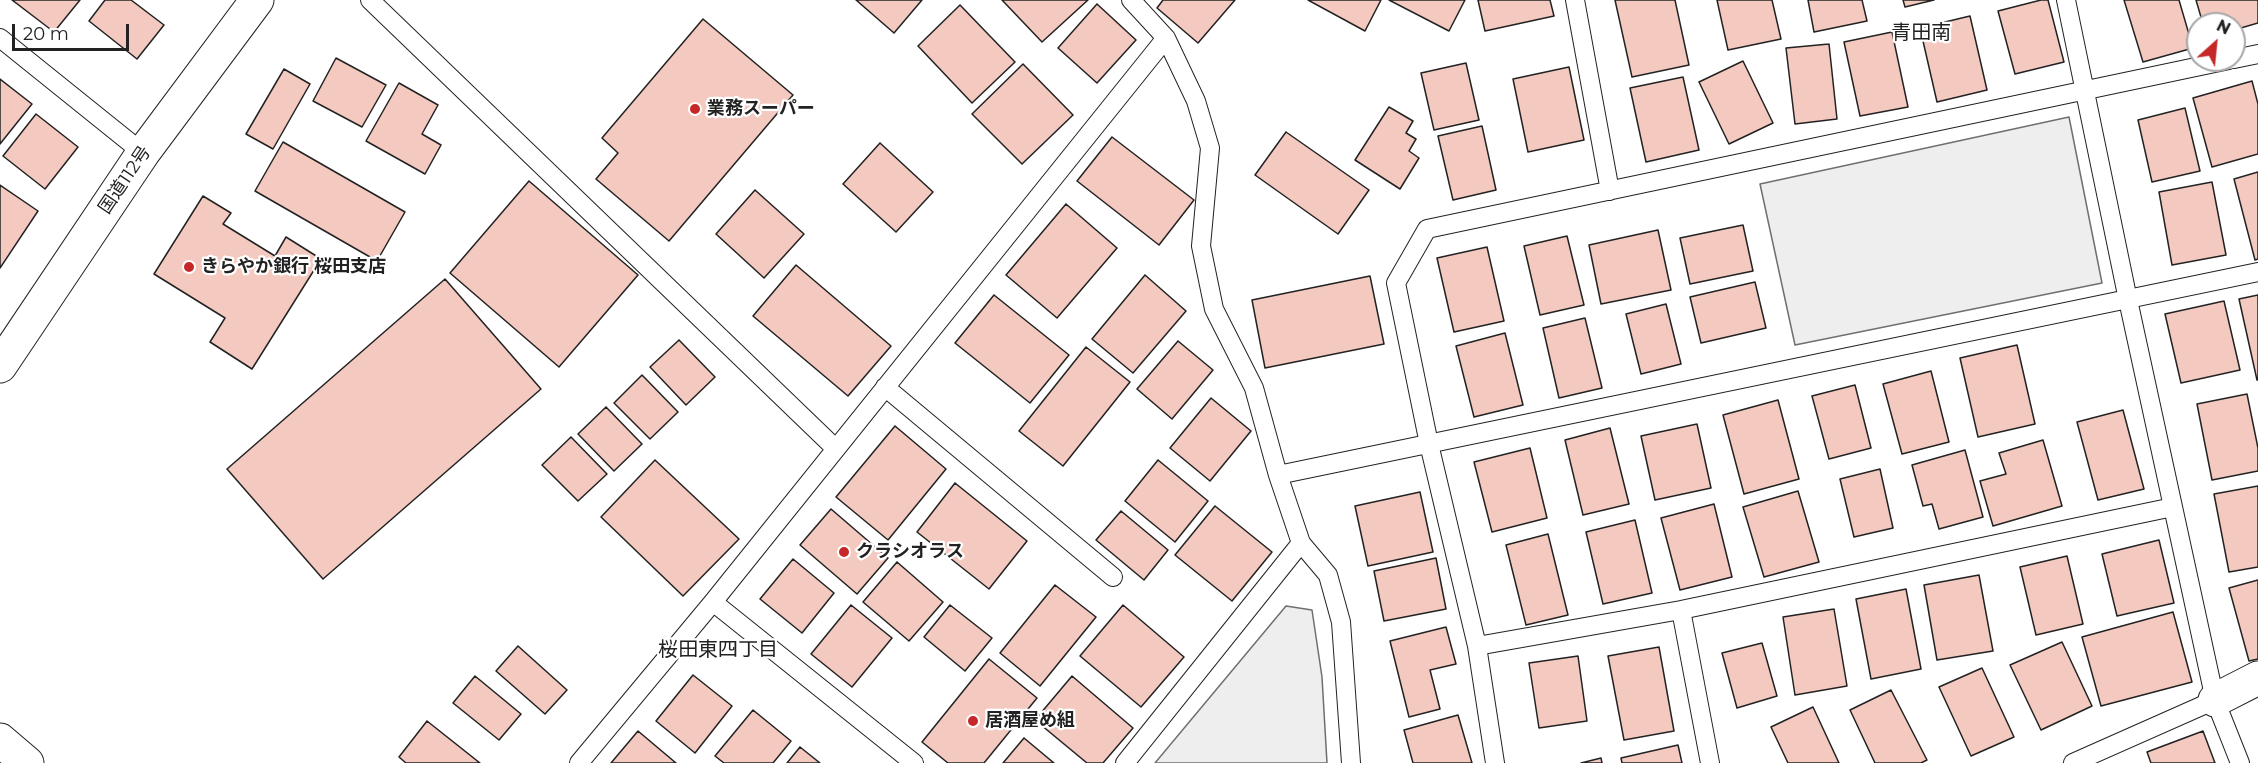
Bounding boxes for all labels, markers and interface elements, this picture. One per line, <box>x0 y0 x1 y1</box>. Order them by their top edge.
scale bar <box>15 12 132 50</box>
north arrow <box>2186 12 2246 72</box>
text: N <box>2213 16 2234 39</box>
district label: 青田南 <box>1891 21 1951 45</box>
text: 20 m <box>23 23 69 45</box>
place label: 業務スーパー <box>707 98 815 120</box>
marker: 業務スーパー <box>688 102 702 116</box>
street label: 国道112号 <box>94 142 156 218</box>
place label: きらやか銀行 桜田支店 <box>201 256 386 278</box>
marker: きらやか銀行 桜田支店 <box>182 260 196 274</box>
place label: クラシオラス <box>856 541 964 563</box>
marker: クラシオラス <box>837 545 851 559</box>
district label: 桜田東四丁目 <box>658 638 778 662</box>
place label: 居酒屋め組 <box>985 710 1075 732</box>
marker: 居酒屋め組 <box>966 714 980 728</box>

